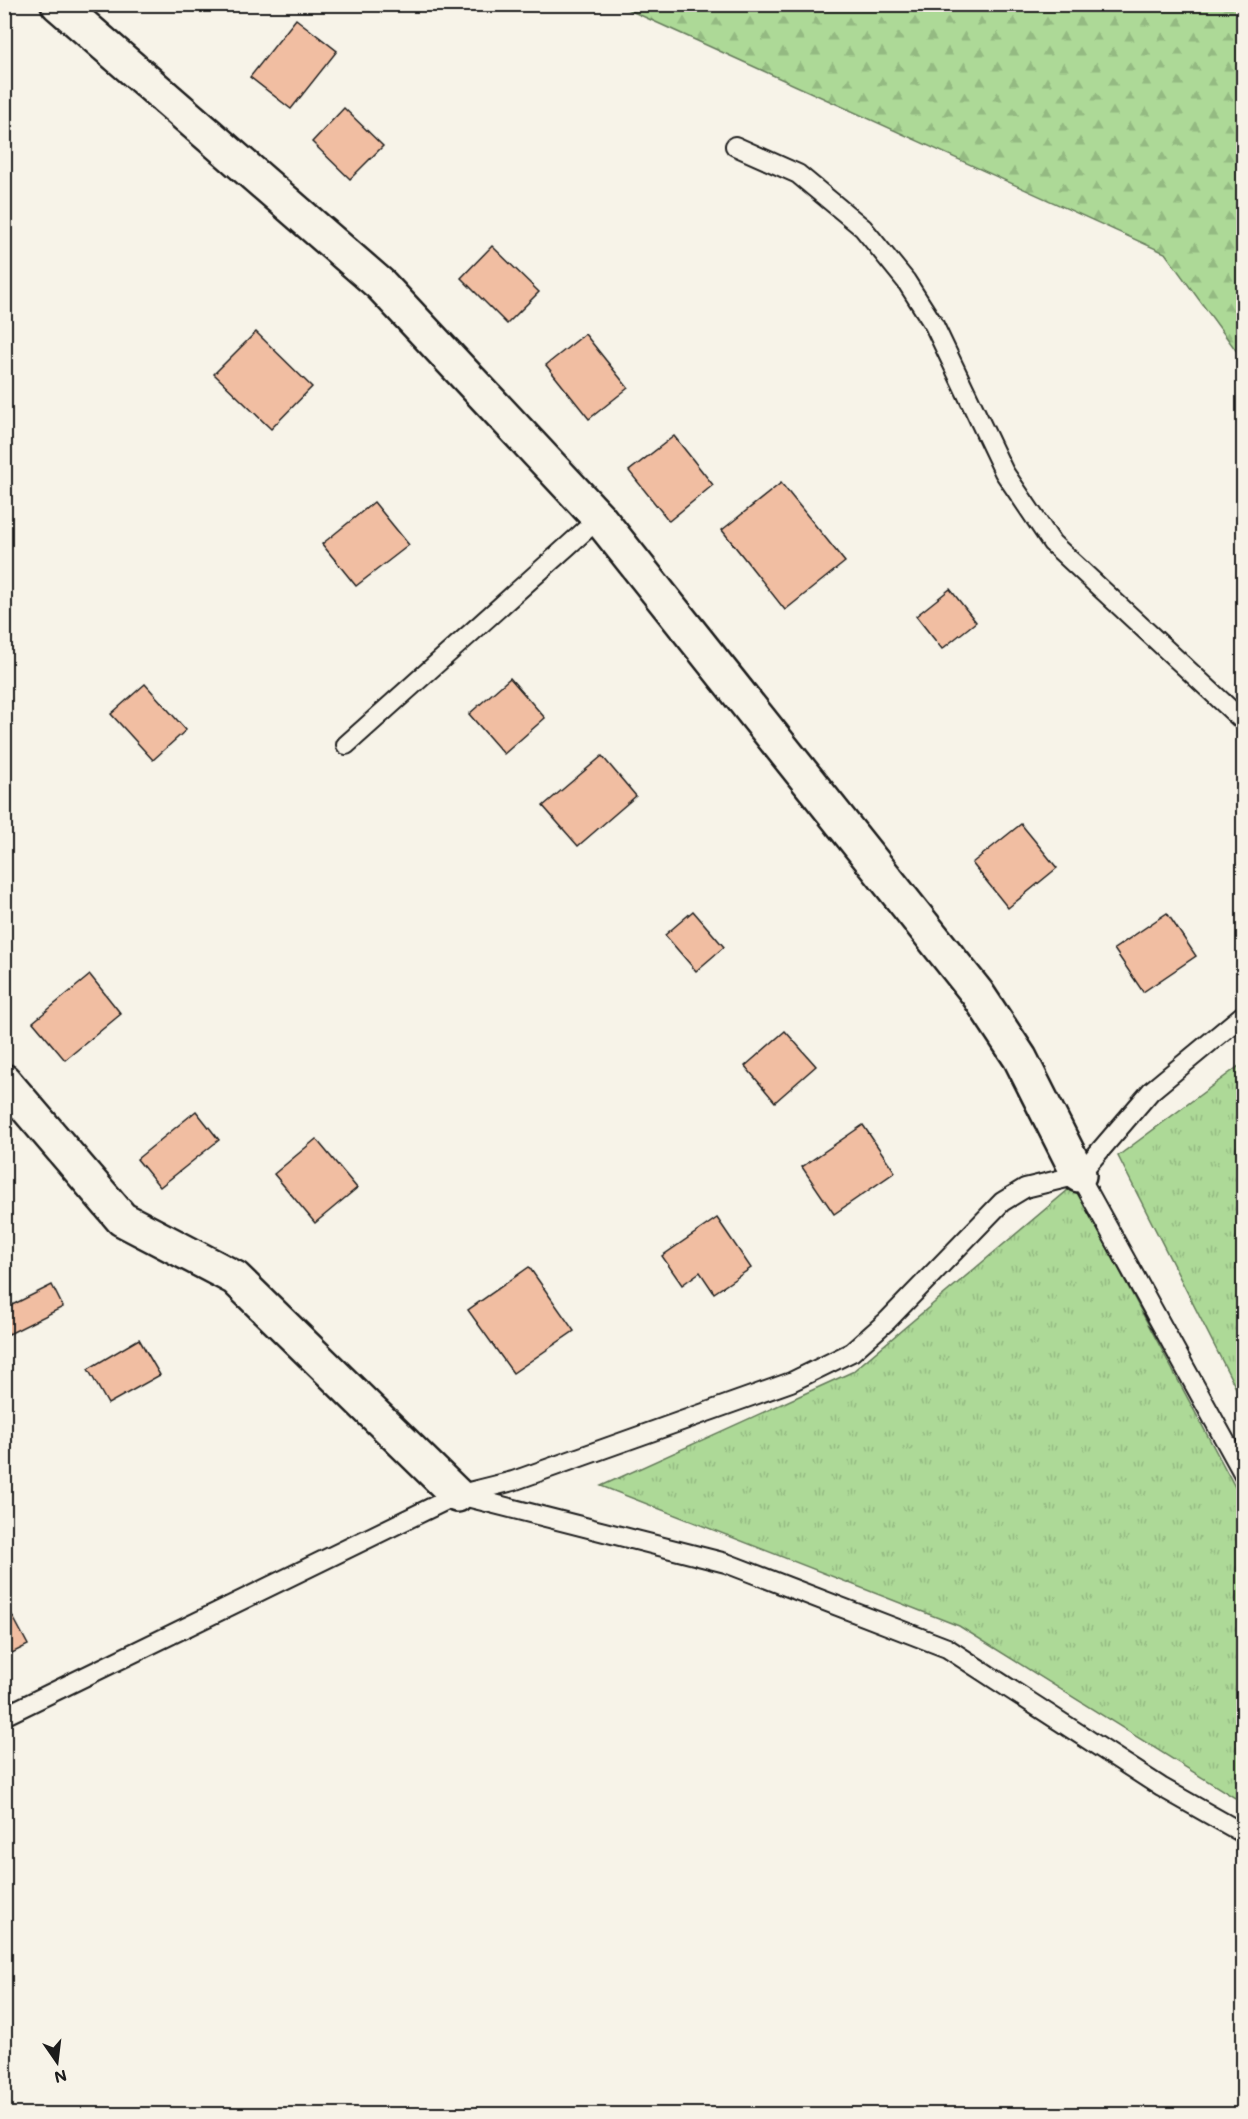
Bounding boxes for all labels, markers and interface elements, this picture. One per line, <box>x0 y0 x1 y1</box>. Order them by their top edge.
north arrow <box>27 2032 87 2092</box>
text: N <box>52 2065 69 2089</box>

